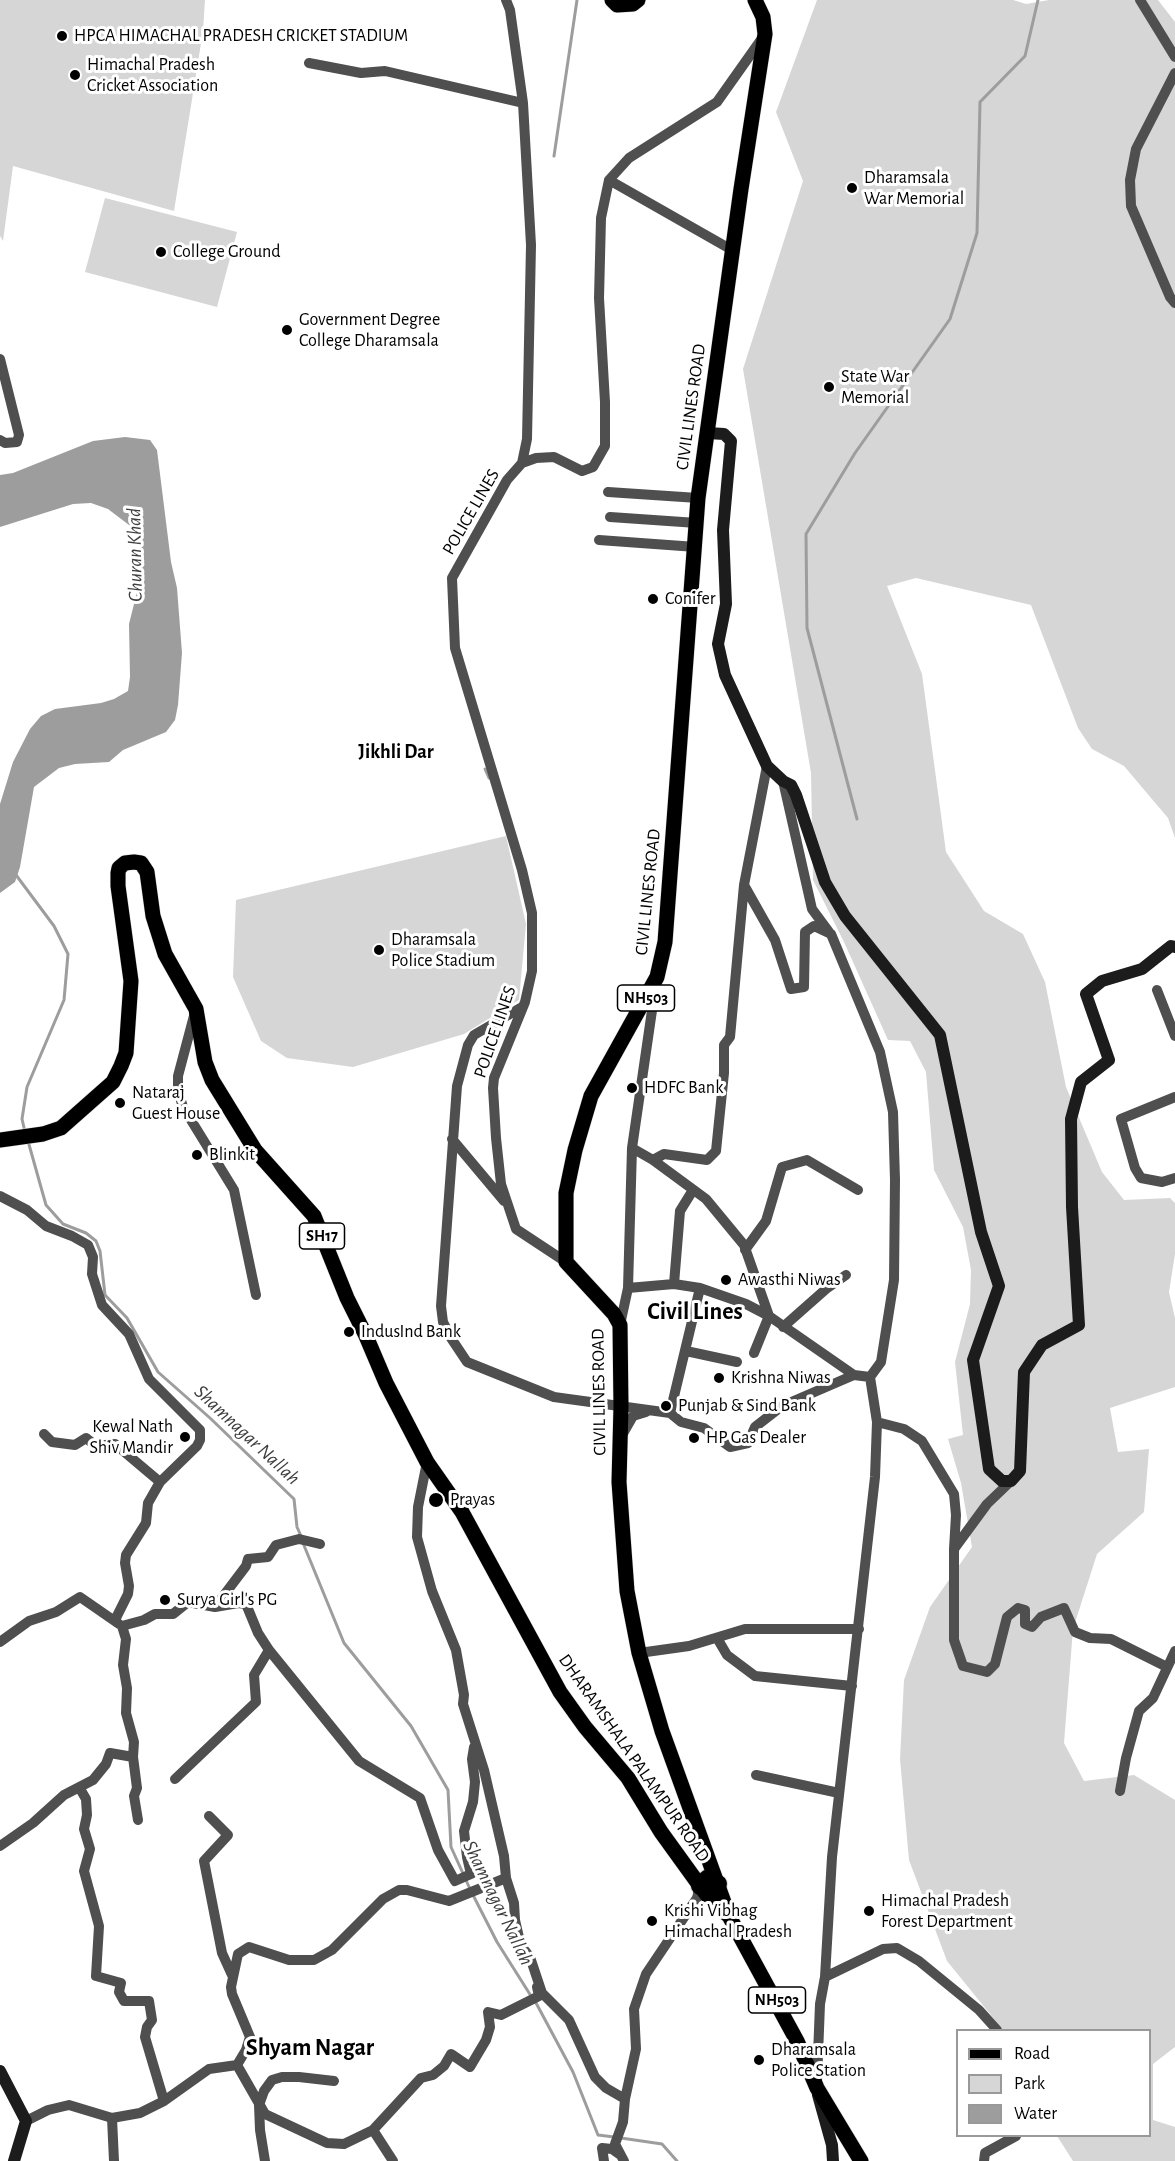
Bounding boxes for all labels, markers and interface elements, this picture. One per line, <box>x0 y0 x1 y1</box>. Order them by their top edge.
place label: HPCA HIMACHAL PRADESH CRICKET STADIUM <box>74 25 408 47</box>
marker: HPCA HIMACHAL PRADESH CRICKET STADIUM <box>55 29 69 43</box>
place label: Himachal Pradesh Cricket Association <box>87 54 218 97</box>
marker: Himachal Pradesh Cricket Association <box>68 68 82 82</box>
place label: Dharamsala War Memorial <box>864 167 964 210</box>
marker: Dharamsala War Memorial <box>845 181 859 195</box>
place label: College Ground <box>173 241 281 263</box>
marker: College Ground <box>154 245 168 259</box>
place label: Government Degree College Dharamsala <box>299 309 440 352</box>
marker: Government Degree College Dharamsala <box>280 323 294 337</box>
street label: CIVIL LINES ROAD <box>671 343 711 471</box>
place label: State War Memorial <box>841 366 909 409</box>
marker: State War Memorial <box>822 380 836 394</box>
street label: POLICE LINES <box>438 465 504 559</box>
water label: Churan Khad <box>122 508 148 602</box>
place label: Conifer <box>665 588 716 610</box>
marker: Conifer <box>646 592 660 606</box>
district label: Jikhli Dar <box>358 740 434 764</box>
street label: CIVIL LINES ROAD <box>631 828 665 956</box>
place label: Dharamsala Police Stadium <box>391 929 495 972</box>
marker: Dharamsala Police Stadium <box>372 943 386 957</box>
street label: POLICE LINES <box>469 983 521 1081</box>
road number: NH503 <box>618 985 674 1011</box>
place label: HDFC Bank <box>644 1077 723 1099</box>
marker: HDFC Bank <box>625 1081 639 1095</box>
place label: Nataraj Guest House <box>132 1082 220 1124</box>
marker: Nataraj Guest House <box>113 1096 127 1110</box>
place label: Blinkit <box>209 1144 255 1166</box>
marker: Blinkit <box>190 1148 204 1162</box>
road number: SH17 <box>300 1223 344 1249</box>
place label: Awasthi Niwas <box>738 1269 841 1291</box>
marker: Awasthi Niwas <box>719 1273 733 1287</box>
district label: Civil Lines <box>647 1298 743 1326</box>
place label: IndusInd Bank <box>361 1321 461 1343</box>
marker: IndusInd Bank <box>342 1325 356 1339</box>
street label: CIVIL LINES ROAD <box>587 1328 611 1456</box>
place label: Krishna Niwas <box>731 1367 831 1389</box>
marker: Krishna Niwas <box>712 1371 726 1385</box>
water label: Shamnagar Nallah <box>189 1380 305 1490</box>
place label: Punjab & Sind Bank <box>678 1395 816 1417</box>
marker: Punjab & Sind Bank <box>659 1399 673 1413</box>
place label: Kewal Nath Shiv Mandir <box>89 1416 173 1458</box>
place label: HP Gas Dealer <box>706 1427 806 1449</box>
marker: Kewal Nath Shiv Mandir <box>178 1430 192 1444</box>
marker: HP Gas Dealer <box>687 1431 701 1445</box>
place label: Prayas <box>450 1489 495 1511</box>
marker: Prayas <box>427 1491 445 1509</box>
place label: Surya Girl's PG <box>177 1589 277 1611</box>
marker: Surya Girl's PG <box>158 1593 172 1607</box>
street label: DHARAMSHALA PALAMPUR ROAD <box>554 1650 714 1866</box>
water label: Shamnagar Nallah <box>457 1837 539 1969</box>
place label: Himachal Pradesh Forest Department <box>881 1890 1013 1932</box>
place label: Krishi Vibhag Himachal Pradesh <box>664 1900 792 1942</box>
marker: Himachal Pradesh Forest Department <box>862 1904 876 1918</box>
marker: Krishi Vibhag Himachal Pradesh <box>645 1914 659 1928</box>
road number: NH503 <box>748 1987 806 2013</box>
legend <box>956 2029 1151 2137</box>
district label: Shyam Nagar <box>246 2034 374 2062</box>
place label: Dharamsala Police Station <box>771 2039 866 2082</box>
text: Road <box>1014 2045 1050 2063</box>
marker: Dharamsala Police Station <box>752 2053 766 2067</box>
text: Park <box>1014 2075 1045 2093</box>
text: Water <box>1014 2105 1057 2123</box>

